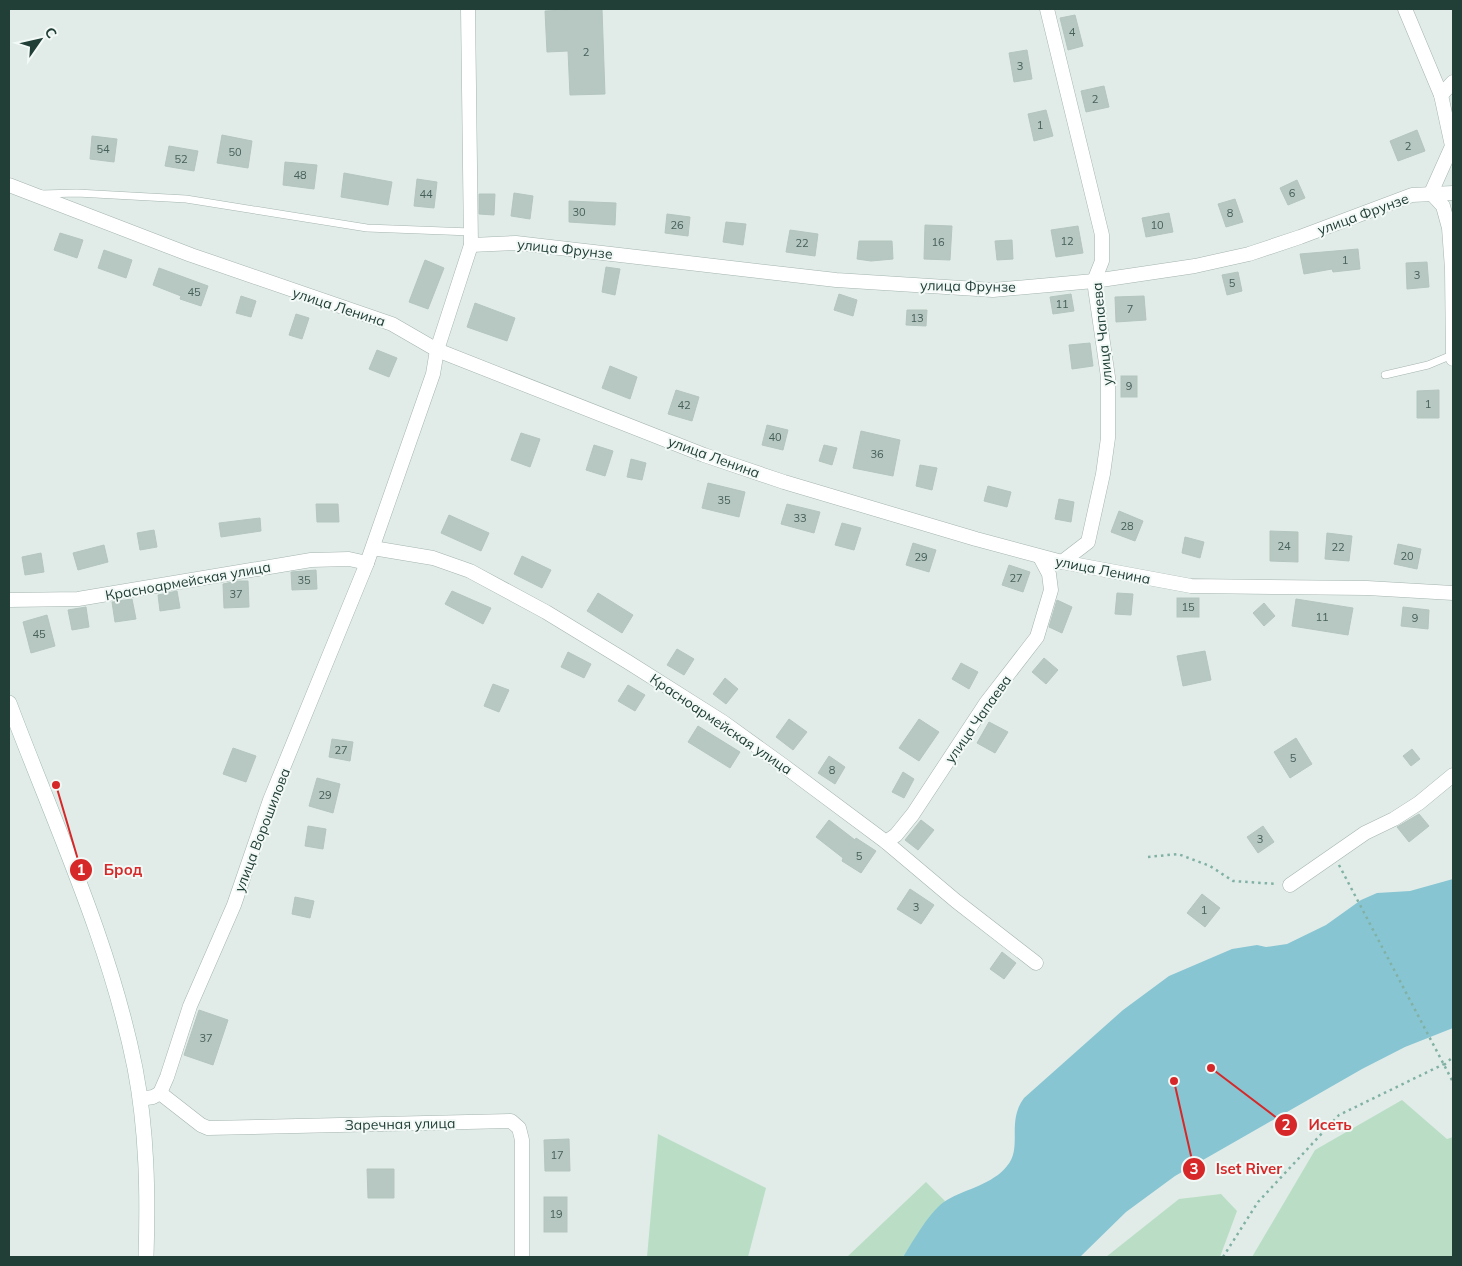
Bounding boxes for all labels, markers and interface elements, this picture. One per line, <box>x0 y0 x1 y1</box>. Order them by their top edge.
north arrow <box>15 15 65 65</box>
text: С <box>41 24 61 42</box>
house number: 4 <box>1069 25 1076 39</box>
house number: 2 <box>583 45 590 59</box>
house number: 3 <box>1017 59 1023 73</box>
house number: 2 <box>1092 92 1099 106</box>
house number: 1 <box>1037 118 1043 132</box>
house number: 2 <box>1405 139 1412 153</box>
house number: 54 <box>96 142 110 156</box>
house number: 50 <box>228 145 242 159</box>
house number: 52 <box>174 152 188 166</box>
house number: 48 <box>293 168 307 182</box>
house number: 6 <box>1289 186 1296 200</box>
house number: 44 <box>419 187 433 201</box>
street label: улица Фрунзе <box>1315 189 1411 239</box>
house number: 30 <box>572 205 586 219</box>
house number: 8 <box>1227 206 1234 220</box>
house number: 26 <box>670 218 684 232</box>
house number: 10 <box>1150 218 1164 232</box>
house number: 12 <box>1060 234 1074 248</box>
street label: улица Фрунзе <box>516 235 614 263</box>
house number: 16 <box>931 235 945 249</box>
house number: 22 <box>795 236 809 250</box>
house number: 1 <box>1342 253 1348 267</box>
house number: 3 <box>1414 268 1420 282</box>
street label: улица Фрунзе <box>920 276 1016 296</box>
house number: 5 <box>1229 276 1236 290</box>
street label: улица Чапаева <box>1088 282 1116 386</box>
street label: улица Ленина <box>290 284 388 330</box>
house number: 45 <box>187 285 201 299</box>
house number: 11 <box>1055 297 1069 311</box>
house number: 7 <box>1127 302 1133 316</box>
house number: 13 <box>910 311 924 325</box>
house number: 9 <box>1126 379 1132 393</box>
house number: 1 <box>1425 397 1431 411</box>
house number: 42 <box>677 398 691 412</box>
house number: 40 <box>768 430 782 444</box>
street label: улица Ленина <box>666 432 762 482</box>
house number: 36 <box>870 447 884 461</box>
house number: 35 <box>717 493 731 507</box>
house number: 33 <box>793 511 807 525</box>
house number: 28 <box>1120 519 1134 533</box>
house number: 24 <box>1277 539 1291 553</box>
house number: 22 <box>1331 540 1345 554</box>
house number: 20 <box>1400 549 1414 563</box>
house number: 29 <box>914 550 928 564</box>
street label: улица Ленина <box>1054 552 1152 588</box>
street label: Красноармейская улица <box>104 558 272 604</box>
house number: 27 <box>1009 571 1023 585</box>
house number: 35 <box>297 573 311 587</box>
house number: 37 <box>229 587 243 601</box>
house number: 15 <box>1181 600 1195 614</box>
house number: 11 <box>1315 610 1329 624</box>
house number: 9 <box>1412 611 1418 625</box>
house number: 45 <box>32 627 46 641</box>
street label: Красноармейская улица <box>646 670 796 778</box>
street label: улица Чапаева <box>941 671 1015 767</box>
house number: 27 <box>334 743 348 757</box>
house number: 5 <box>1290 751 1297 765</box>
house number: 8 <box>829 763 836 777</box>
street label: улица Ворошилова <box>230 766 294 894</box>
house number: 29 <box>318 788 332 802</box>
house number: 3 <box>1257 832 1263 846</box>
house number: 5 <box>856 849 863 863</box>
callout: Брод <box>69 855 152 885</box>
text: 1 <box>76 860 86 879</box>
text: Брод <box>104 860 143 879</box>
house number: 3 <box>913 900 919 914</box>
house number: 1 <box>1201 903 1207 917</box>
house number: 37 <box>199 1031 213 1045</box>
callout: Исеть <box>1274 1110 1362 1140</box>
street label: Заречная улица <box>344 1114 456 1134</box>
text: 2 <box>1281 1115 1291 1134</box>
text: Исеть <box>1308 1115 1352 1134</box>
house number: 17 <box>550 1148 564 1162</box>
callout: Iset River <box>1181 1154 1292 1184</box>
text: 3 <box>1189 1159 1199 1178</box>
text: Iset River <box>1216 1159 1282 1178</box>
house number: 19 <box>549 1207 563 1221</box>

